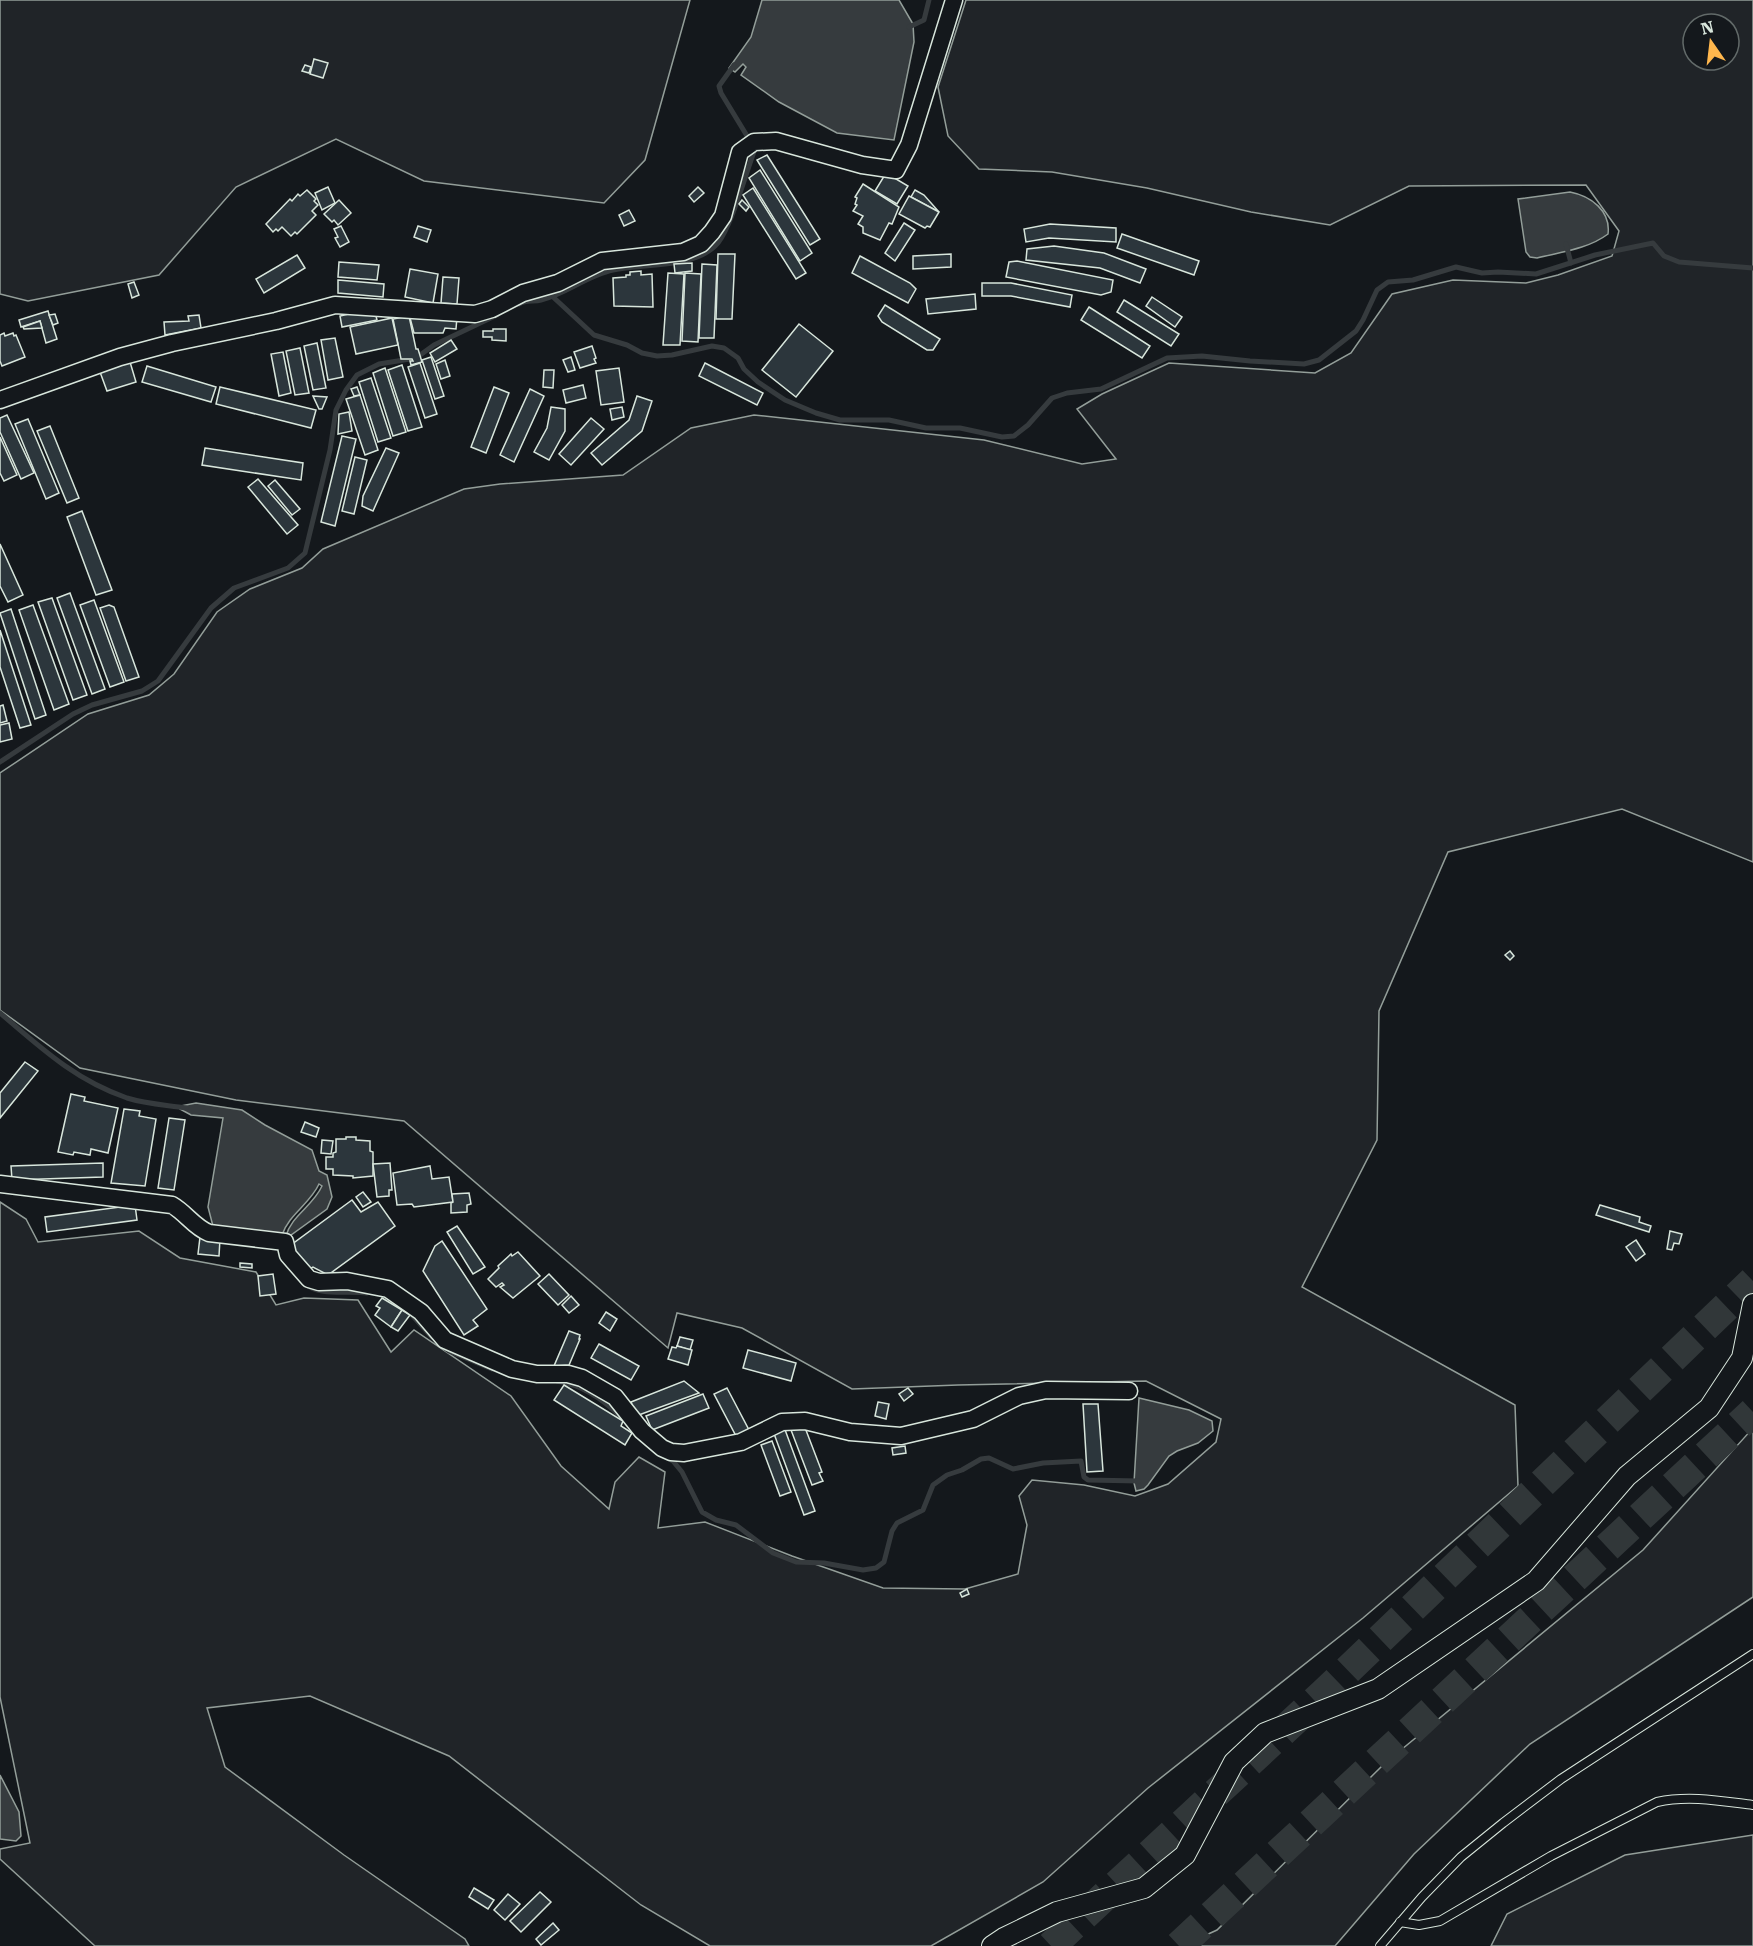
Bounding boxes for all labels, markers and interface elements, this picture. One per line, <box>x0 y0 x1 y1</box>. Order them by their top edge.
north arrow <box>1681 12 1741 72</box>
text: N <box>1699 17 1716 39</box>

